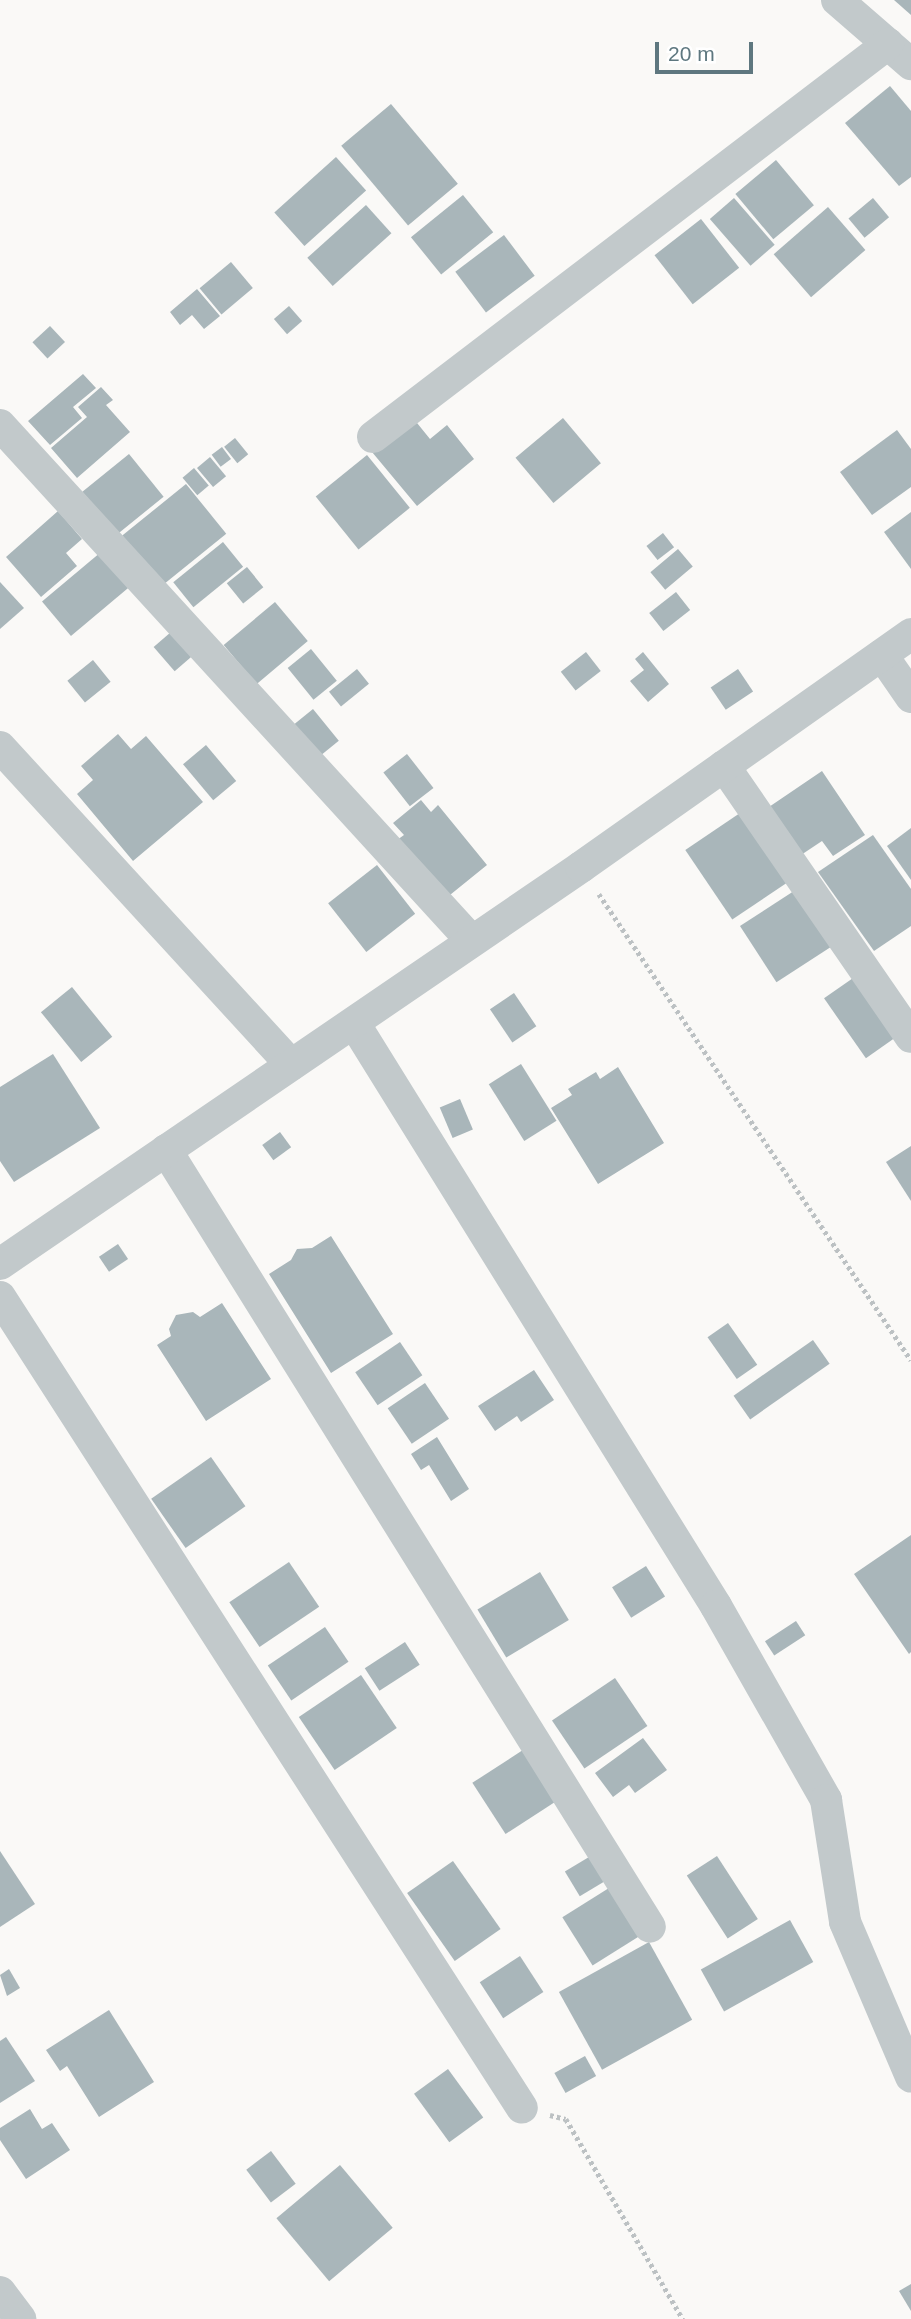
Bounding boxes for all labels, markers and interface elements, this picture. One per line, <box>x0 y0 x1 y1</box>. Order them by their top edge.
scale bar <box>659 28 757 72</box>
text: 20 m <box>668 42 715 65</box>

